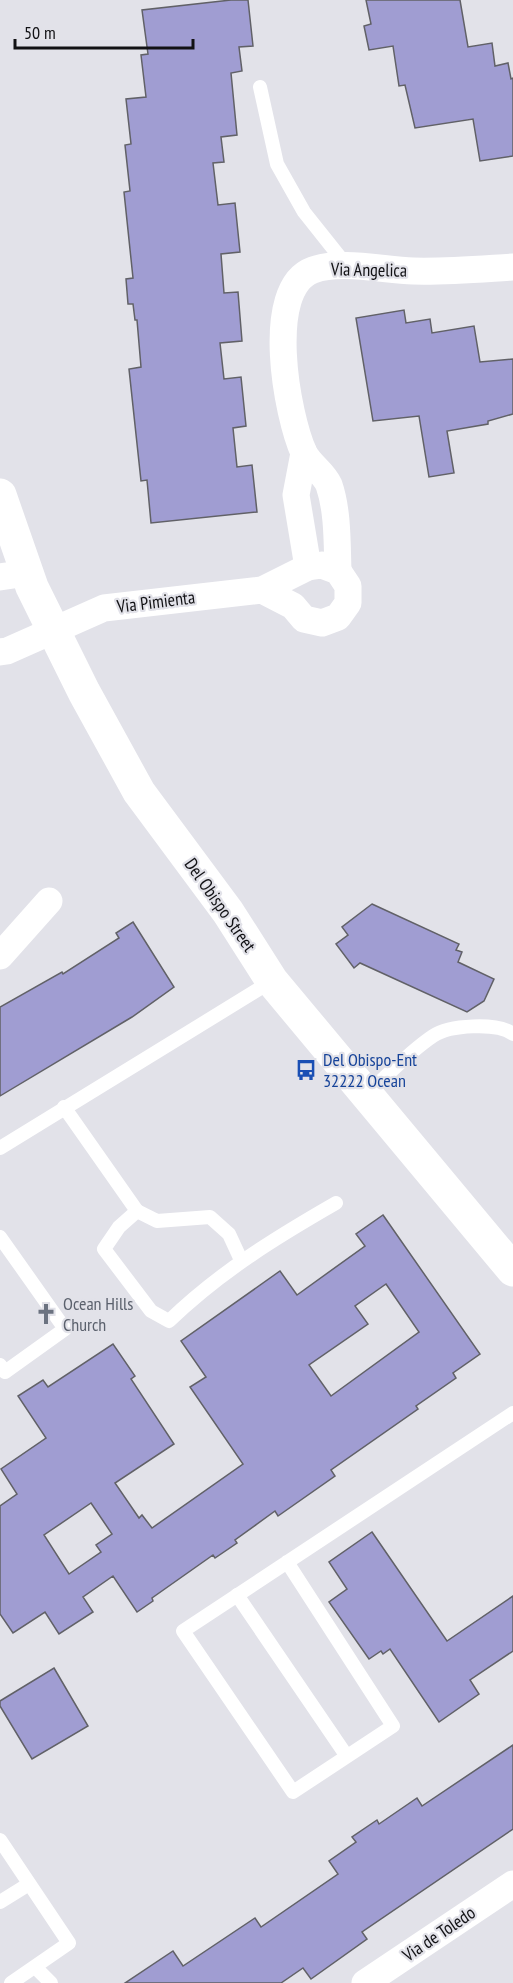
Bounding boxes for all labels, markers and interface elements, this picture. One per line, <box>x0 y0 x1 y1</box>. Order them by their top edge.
scale bar <box>15 12 194 50</box>
text: 50 m <box>24 21 56 44</box>
street label: Via Angelica <box>330 257 407 282</box>
street label: Via Pimienta <box>115 585 196 618</box>
street label: Del Obispo Street <box>180 853 261 956</box>
place label: Del Obispo-Ent 32222 Ocean <box>323 1048 417 1092</box>
bus stop icon: Del Obispo-Ent 32222 Ocean <box>294 1058 318 1082</box>
place label: Ocean Hills Church <box>63 1292 133 1336</box>
church icon: Ocean Hills Church <box>34 1302 58 1326</box>
street label: Via de Toledo <box>397 1901 480 1967</box>

